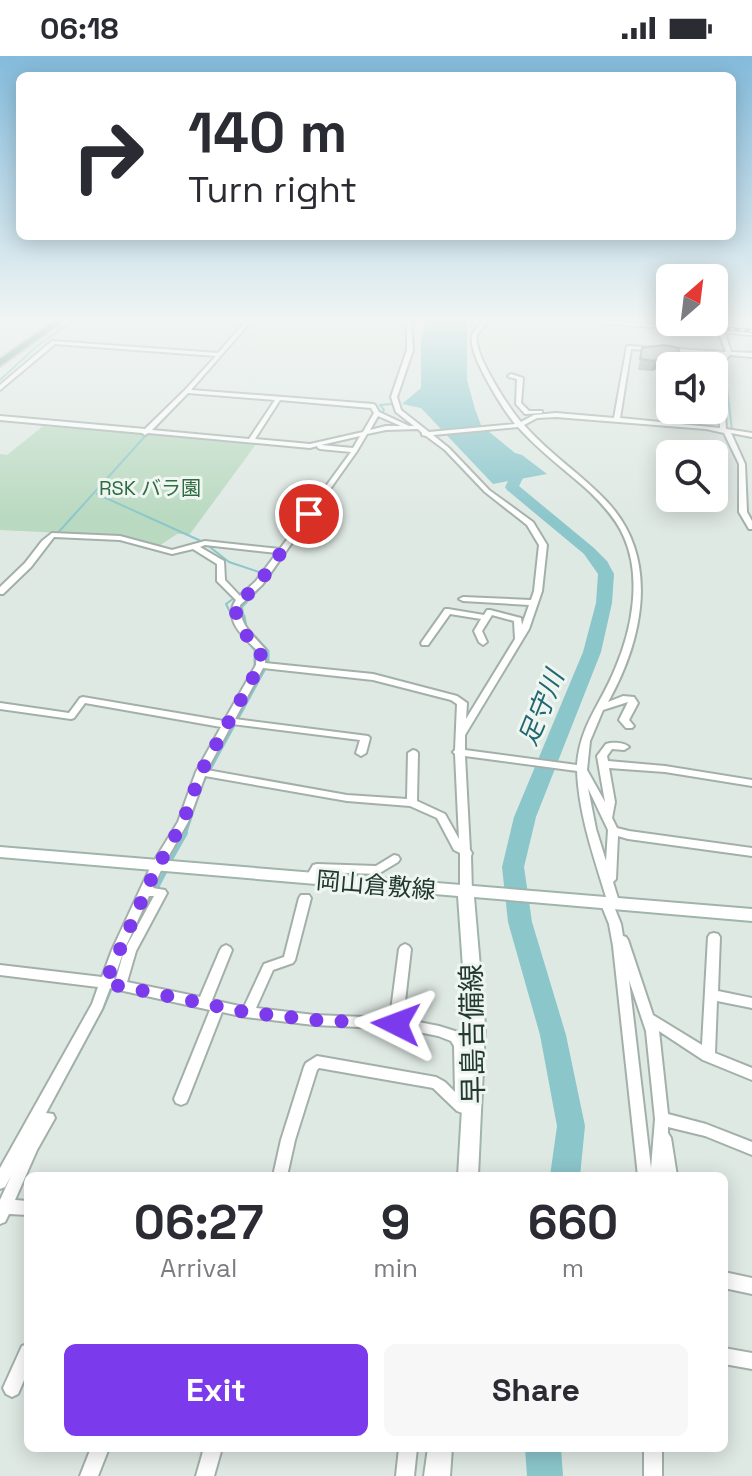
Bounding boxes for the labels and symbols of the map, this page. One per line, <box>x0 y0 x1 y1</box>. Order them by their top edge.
north arrow <box>656 264 728 336</box>
park label: RSK バラ園 <box>99 475 201 501</box>
pin <box>275 480 343 548</box>
water label: 足守川 <box>511 663 572 751</box>
street label: 岡山倉敷線 <box>315 864 437 906</box>
street label: 早島吉備線 <box>453 964 491 1104</box>
position arrow <box>354 982 438 1066</box>

